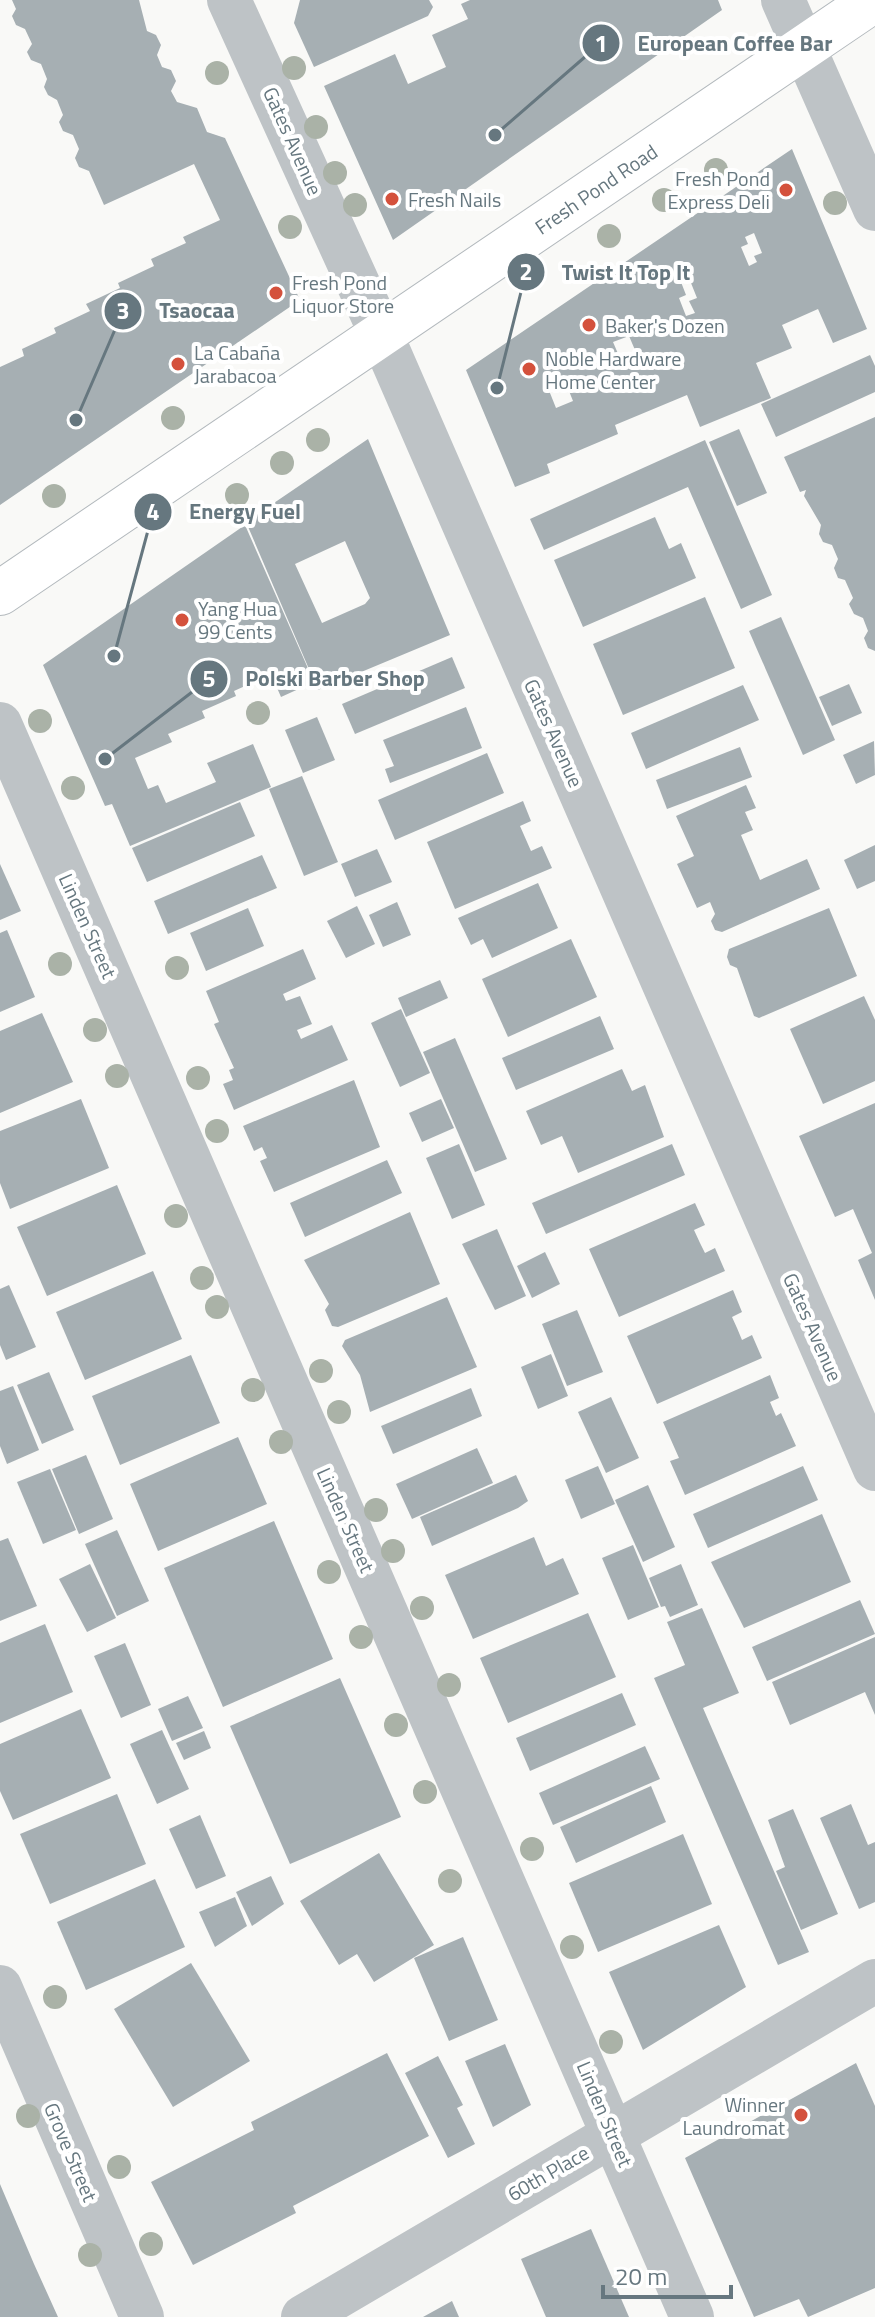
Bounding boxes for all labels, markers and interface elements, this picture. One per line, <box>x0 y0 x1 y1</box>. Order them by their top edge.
callout: European Coffee Bar <box>581 20 848 66</box>
text: 1 <box>594 25 608 61</box>
text: European Coffee Bar <box>638 26 832 60</box>
street label: Gates Avenue <box>255 82 331 200</box>
street label: Fresh Pond Road <box>528 136 664 242</box>
place label: Fresh Pond Express Deli <box>668 163 770 217</box>
marker: Fresh Pond Express Deli <box>777 181 795 199</box>
place label: Fresh Nails <box>408 184 501 215</box>
marker: Fresh Nails <box>383 190 401 208</box>
callout: Twist It Top It <box>506 249 706 295</box>
text: 2 <box>519 253 533 289</box>
text: Twist It Top It <box>562 255 690 289</box>
place label: Fresh Pond Liquor Store <box>292 267 394 321</box>
marker: Fresh Pond Liquor Store <box>267 284 285 302</box>
callout: Tsaocaa <box>103 288 251 334</box>
text: 3 <box>116 292 130 328</box>
text: Tsaocaa <box>159 293 235 327</box>
place label: Baker's Dozen <box>605 310 725 341</box>
marker: Baker's Dozen <box>580 316 598 334</box>
place label: La Cabaña Jarabacoa <box>194 337 280 391</box>
place label: Noble Hardware Home Center <box>545 343 681 397</box>
marker: La Cabaña Jarabacoa <box>169 355 187 373</box>
marker: Noble Hardware Home Center <box>520 360 538 378</box>
callout: Energy Fuel <box>133 489 317 535</box>
text: 4 <box>146 493 160 529</box>
text: Energy Fuel <box>189 494 301 528</box>
place label: Yang Hua 99 Cents <box>198 593 277 647</box>
marker: Yang Hua 99 Cents <box>173 611 191 629</box>
callout: Polski Barber Shop <box>189 656 440 702</box>
text: 5 <box>202 660 216 696</box>
text: Polski Barber Shop <box>245 661 425 695</box>
street label: Gates Avenue <box>516 674 592 792</box>
street label: Linden Street <box>51 868 125 984</box>
street label: Gates Avenue <box>775 1268 851 1386</box>
street label: Linden Street <box>309 1462 383 1578</box>
street label: Linden Street <box>569 2056 641 2172</box>
place label: Winner Laundromat <box>682 2089 785 2143</box>
street label: Grove Street <box>36 2098 106 2206</box>
marker: Winner Laundromat <box>792 2106 810 2124</box>
street label: 60th Place <box>501 2137 595 2209</box>
scale bar <box>603 2249 731 2299</box>
text: 20 m <box>615 2258 667 2294</box>

